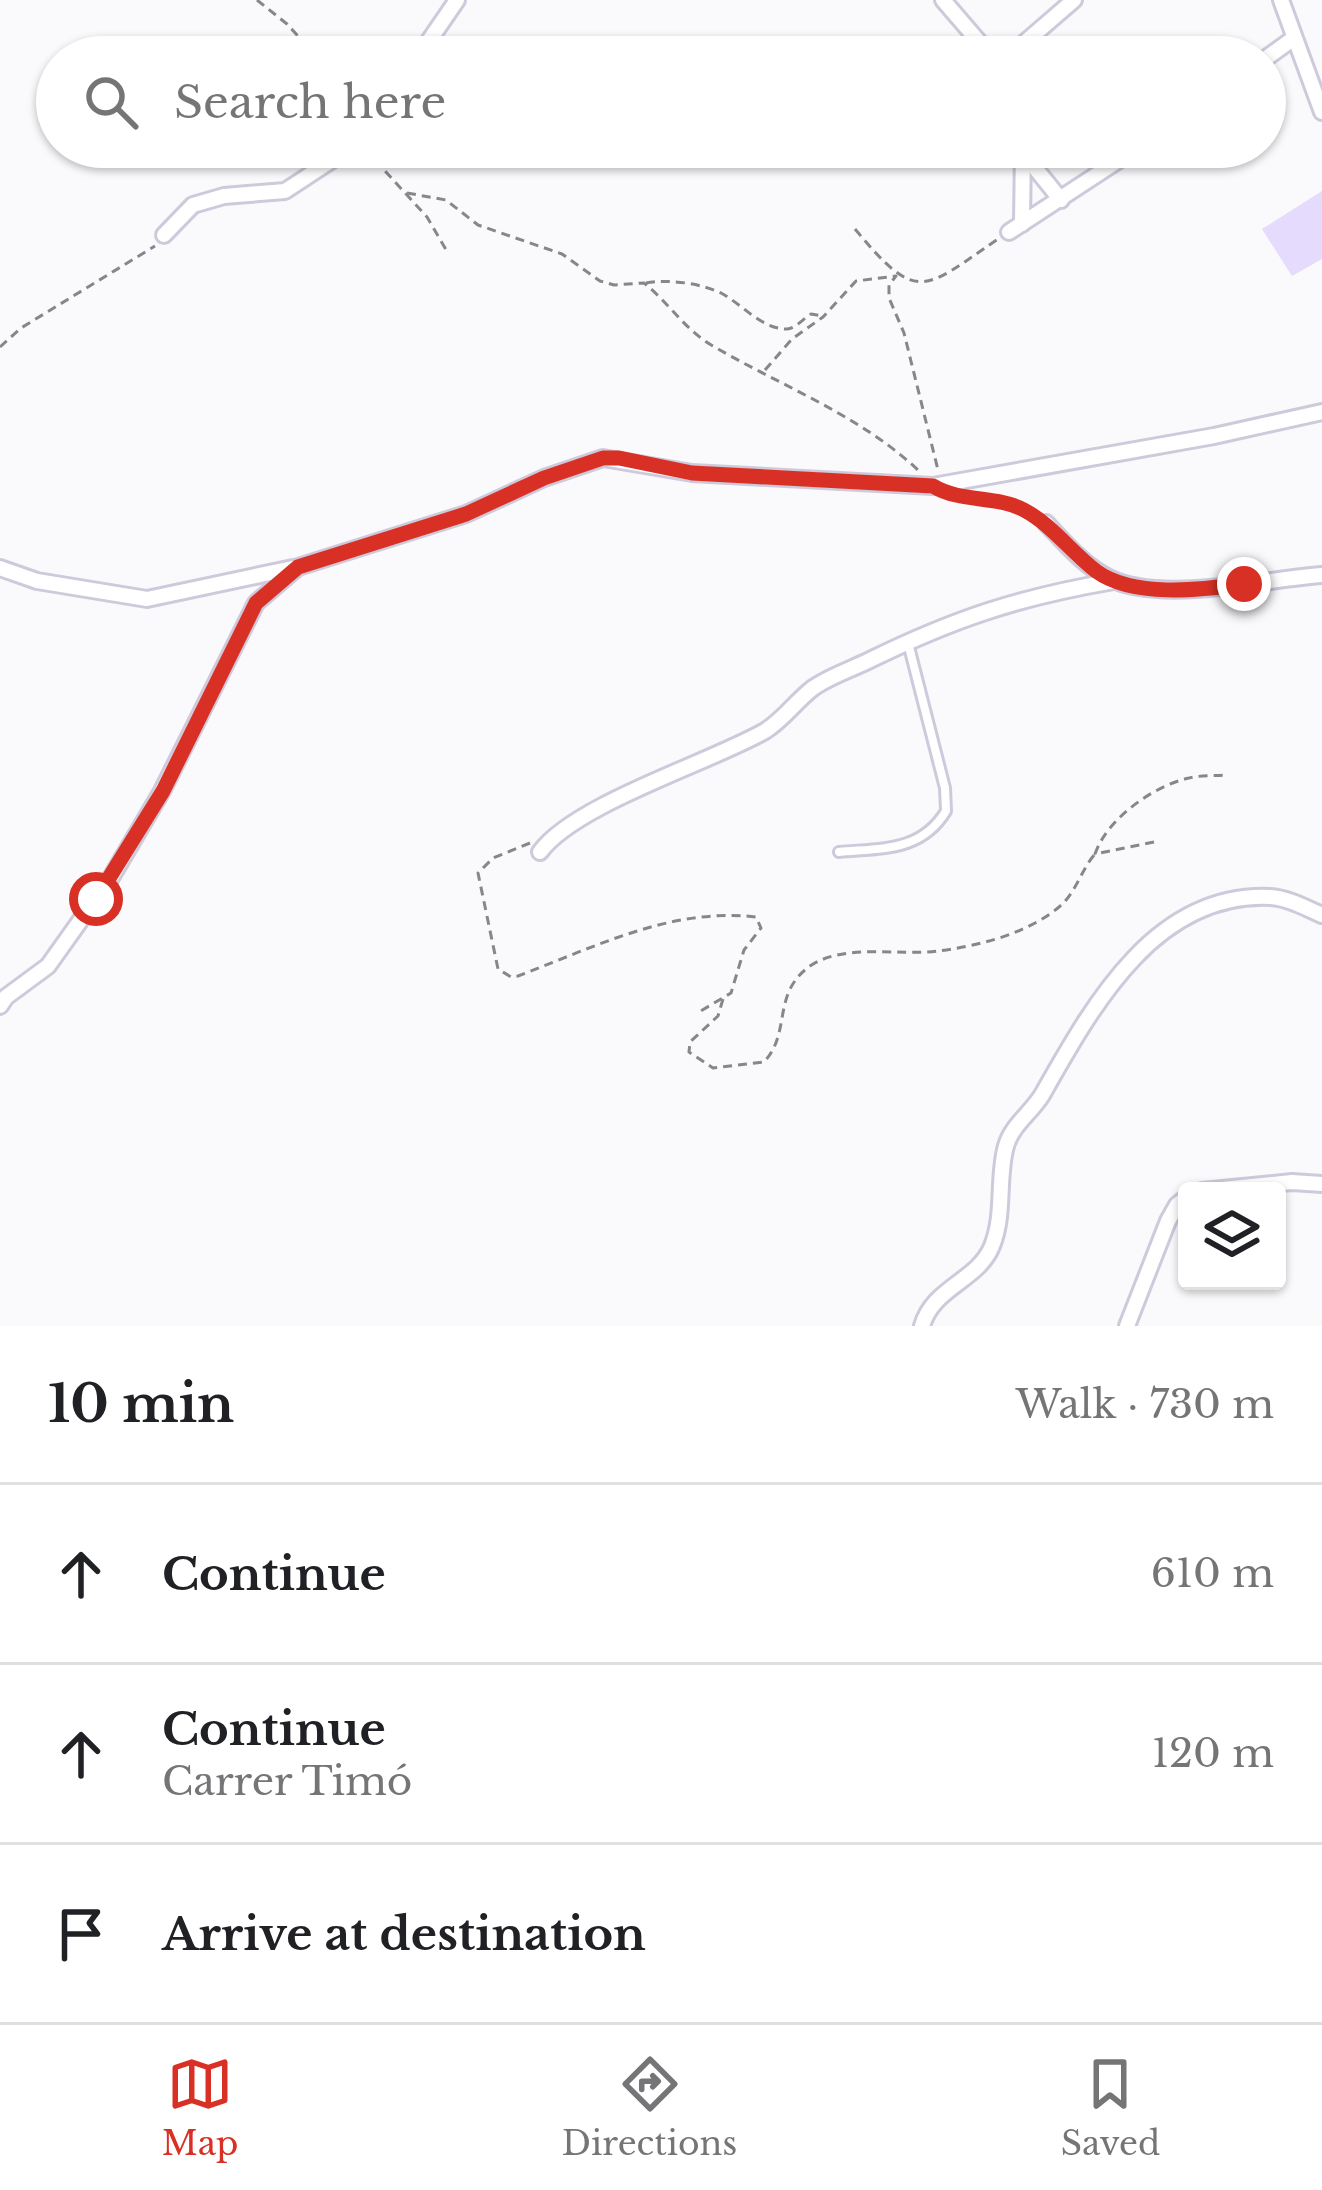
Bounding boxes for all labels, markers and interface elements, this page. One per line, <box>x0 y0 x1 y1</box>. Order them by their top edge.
search box <box>36 36 1286 168</box>
icon: search <box>78 69 144 135</box>
text: Search here <box>174 74 446 130</box>
route end <box>1217 557 1271 611</box>
route start <box>69 872 123 926</box>
map controls <box>1178 1182 1286 1290</box>
button: layers <box>1178 1182 1286 1290</box>
text: 10 min <box>48 1373 234 1436</box>
text: Walk · 730 m <box>1016 1380 1274 1429</box>
icon: ahead <box>48 1541 114 1607</box>
text: Continue <box>162 1546 386 1602</box>
text: 610 m <box>1151 1549 1274 1598</box>
text: Continue <box>162 1701 386 1757</box>
icon: ahead <box>48 1721 114 1787</box>
text: 120 m <box>1152 1729 1274 1778</box>
text: Carrer Timó <box>162 1757 412 1806</box>
icon: arrive <box>48 1901 114 1967</box>
text: Arrive at destination <box>162 1906 646 1962</box>
tab: Map <box>162 2051 238 2164</box>
tab: Directions <box>562 2051 737 2164</box>
tab: Saved <box>1061 2051 1160 2164</box>

